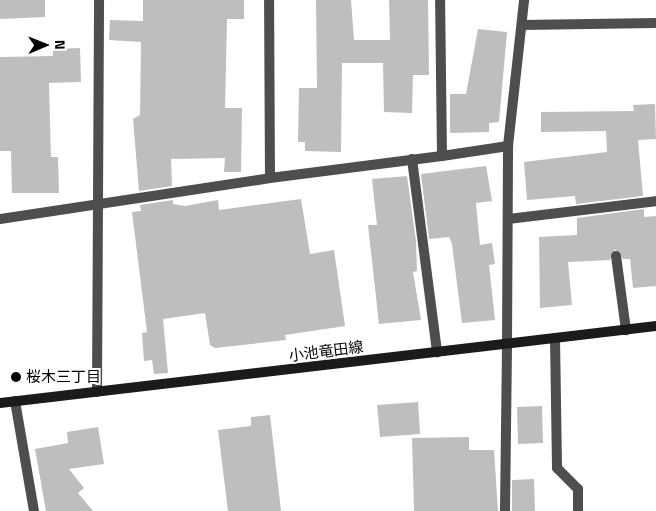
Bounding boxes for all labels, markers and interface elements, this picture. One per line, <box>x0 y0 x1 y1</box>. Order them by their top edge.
north arrow <box>20 20 70 70</box>
text: N <box>50 40 71 50</box>
street label: 小池竜田線 <box>288 337 364 365</box>
place label: 桜木三丁目 <box>26 368 101 386</box>
marker: 桜木三丁目 <box>10 371 22 383</box>

